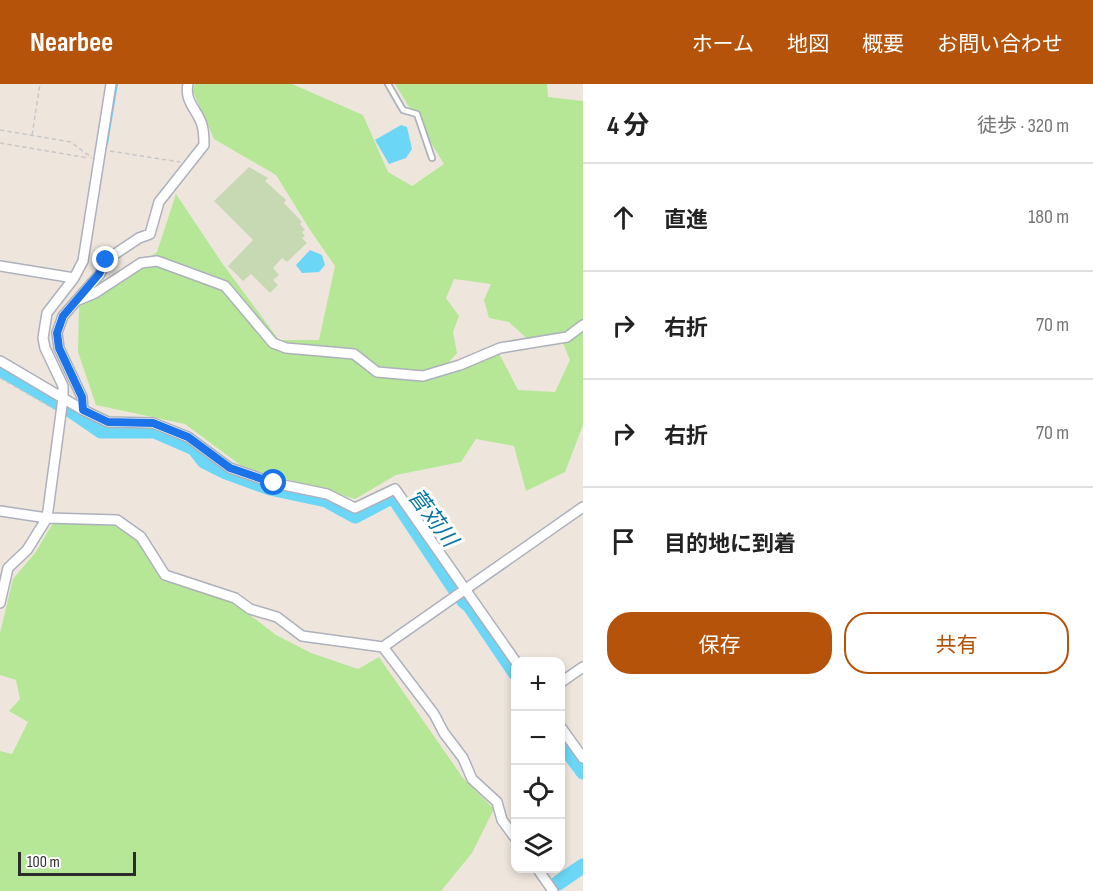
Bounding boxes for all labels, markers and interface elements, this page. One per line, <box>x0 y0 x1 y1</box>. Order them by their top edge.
text: Nearbee <box>30 26 113 59</box>
text: ホーム <box>692 32 754 57</box>
text: 地図 <box>787 32 829 57</box>
text: 概要 <box>862 32 904 57</box>
text: お問い合わせ <box>937 32 1063 57</box>
text: 4 分 <box>607 111 649 142</box>
text: 徒歩 · 320 m <box>977 114 1069 138</box>
icon: ahead <box>607 201 640 234</box>
text: 180 m <box>1028 205 1069 229</box>
text: 直進 <box>664 207 708 234</box>
route end <box>92 246 118 272</box>
icon: right <box>607 309 640 342</box>
text: 70 m <box>1036 313 1069 337</box>
text: 右折 <box>664 315 708 342</box>
icon: right <box>607 417 640 450</box>
text: 70 m <box>1036 421 1069 445</box>
text: 右折 <box>664 423 708 450</box>
route start <box>260 469 286 495</box>
water label: 菅苅川 <box>401 484 464 554</box>
icon: arrive <box>607 525 640 558</box>
text: 目的地に到着 <box>664 531 796 558</box>
button: 保存 <box>607 612 832 674</box>
button: 共有 <box>844 612 1069 674</box>
map controls <box>511 657 565 873</box>
button: + <box>511 657 565 711</box>
button: − <box>511 711 565 765</box>
button: locate <box>511 765 565 819</box>
button: layers <box>511 819 565 873</box>
scale bar <box>18 849 136 876</box>
text: 100 m <box>27 853 60 872</box>

